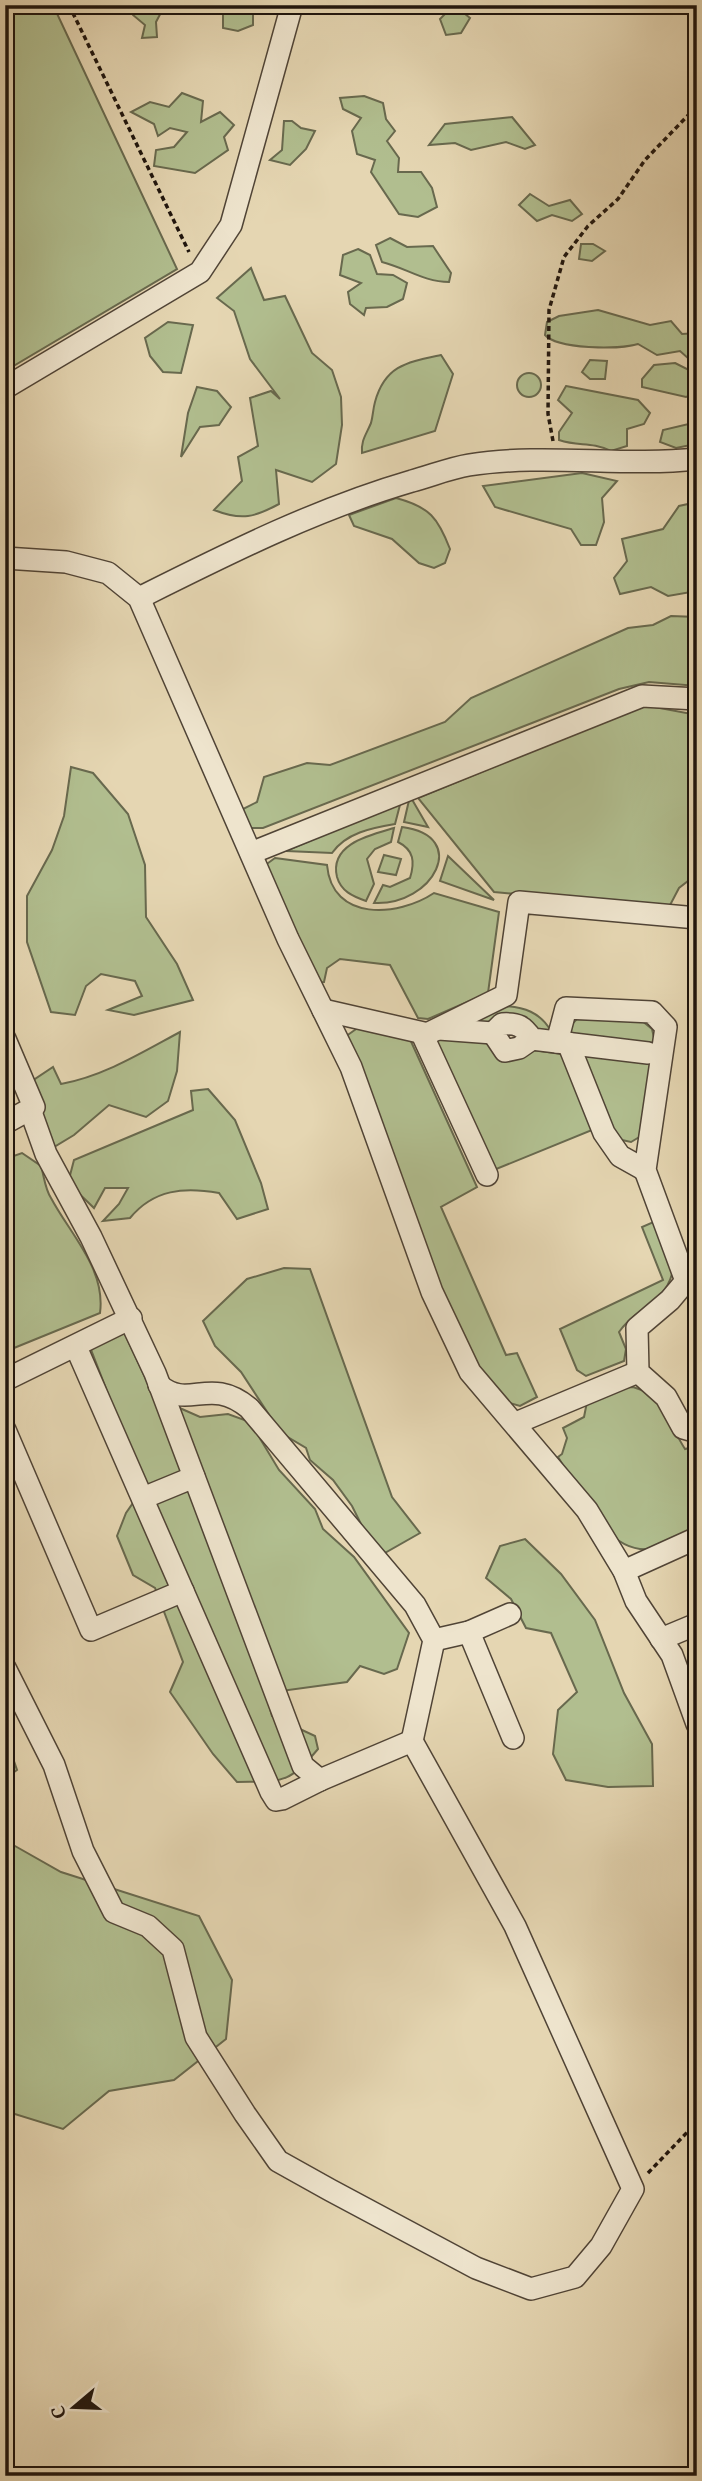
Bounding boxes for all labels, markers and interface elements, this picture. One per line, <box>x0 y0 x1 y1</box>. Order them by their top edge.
north arrow <box>38 2372 108 2442</box>
text: С <box>46 2402 74 2422</box>

